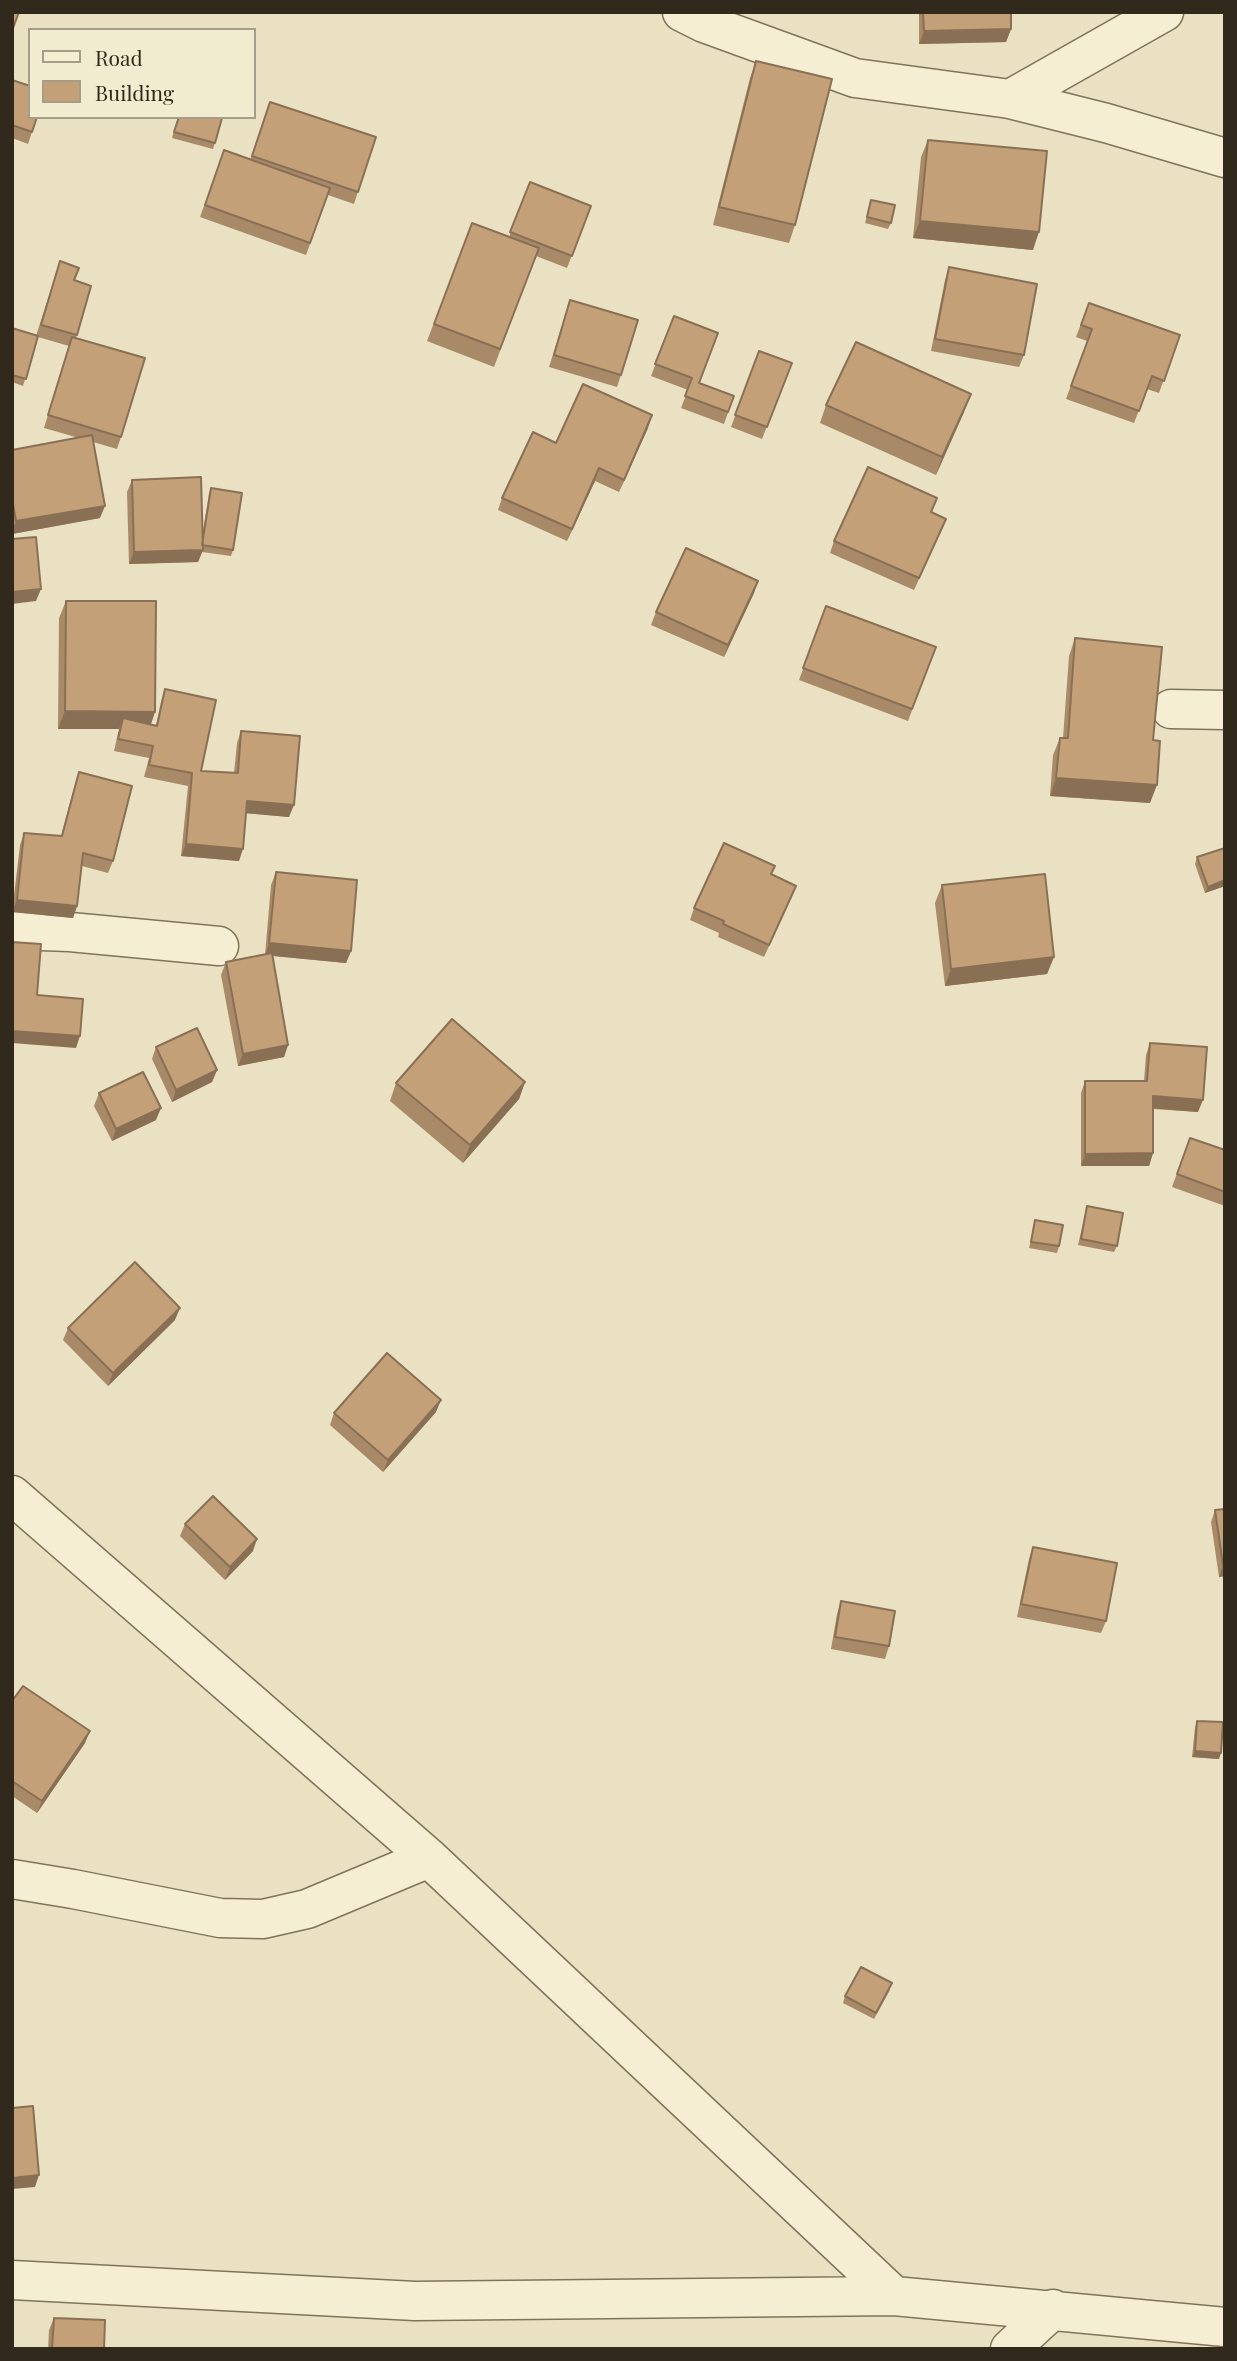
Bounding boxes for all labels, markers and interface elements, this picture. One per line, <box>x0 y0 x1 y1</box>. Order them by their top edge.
legend <box>28 28 256 119</box>
text: Road <box>95 43 143 71</box>
text: Building <box>95 78 174 106</box>

